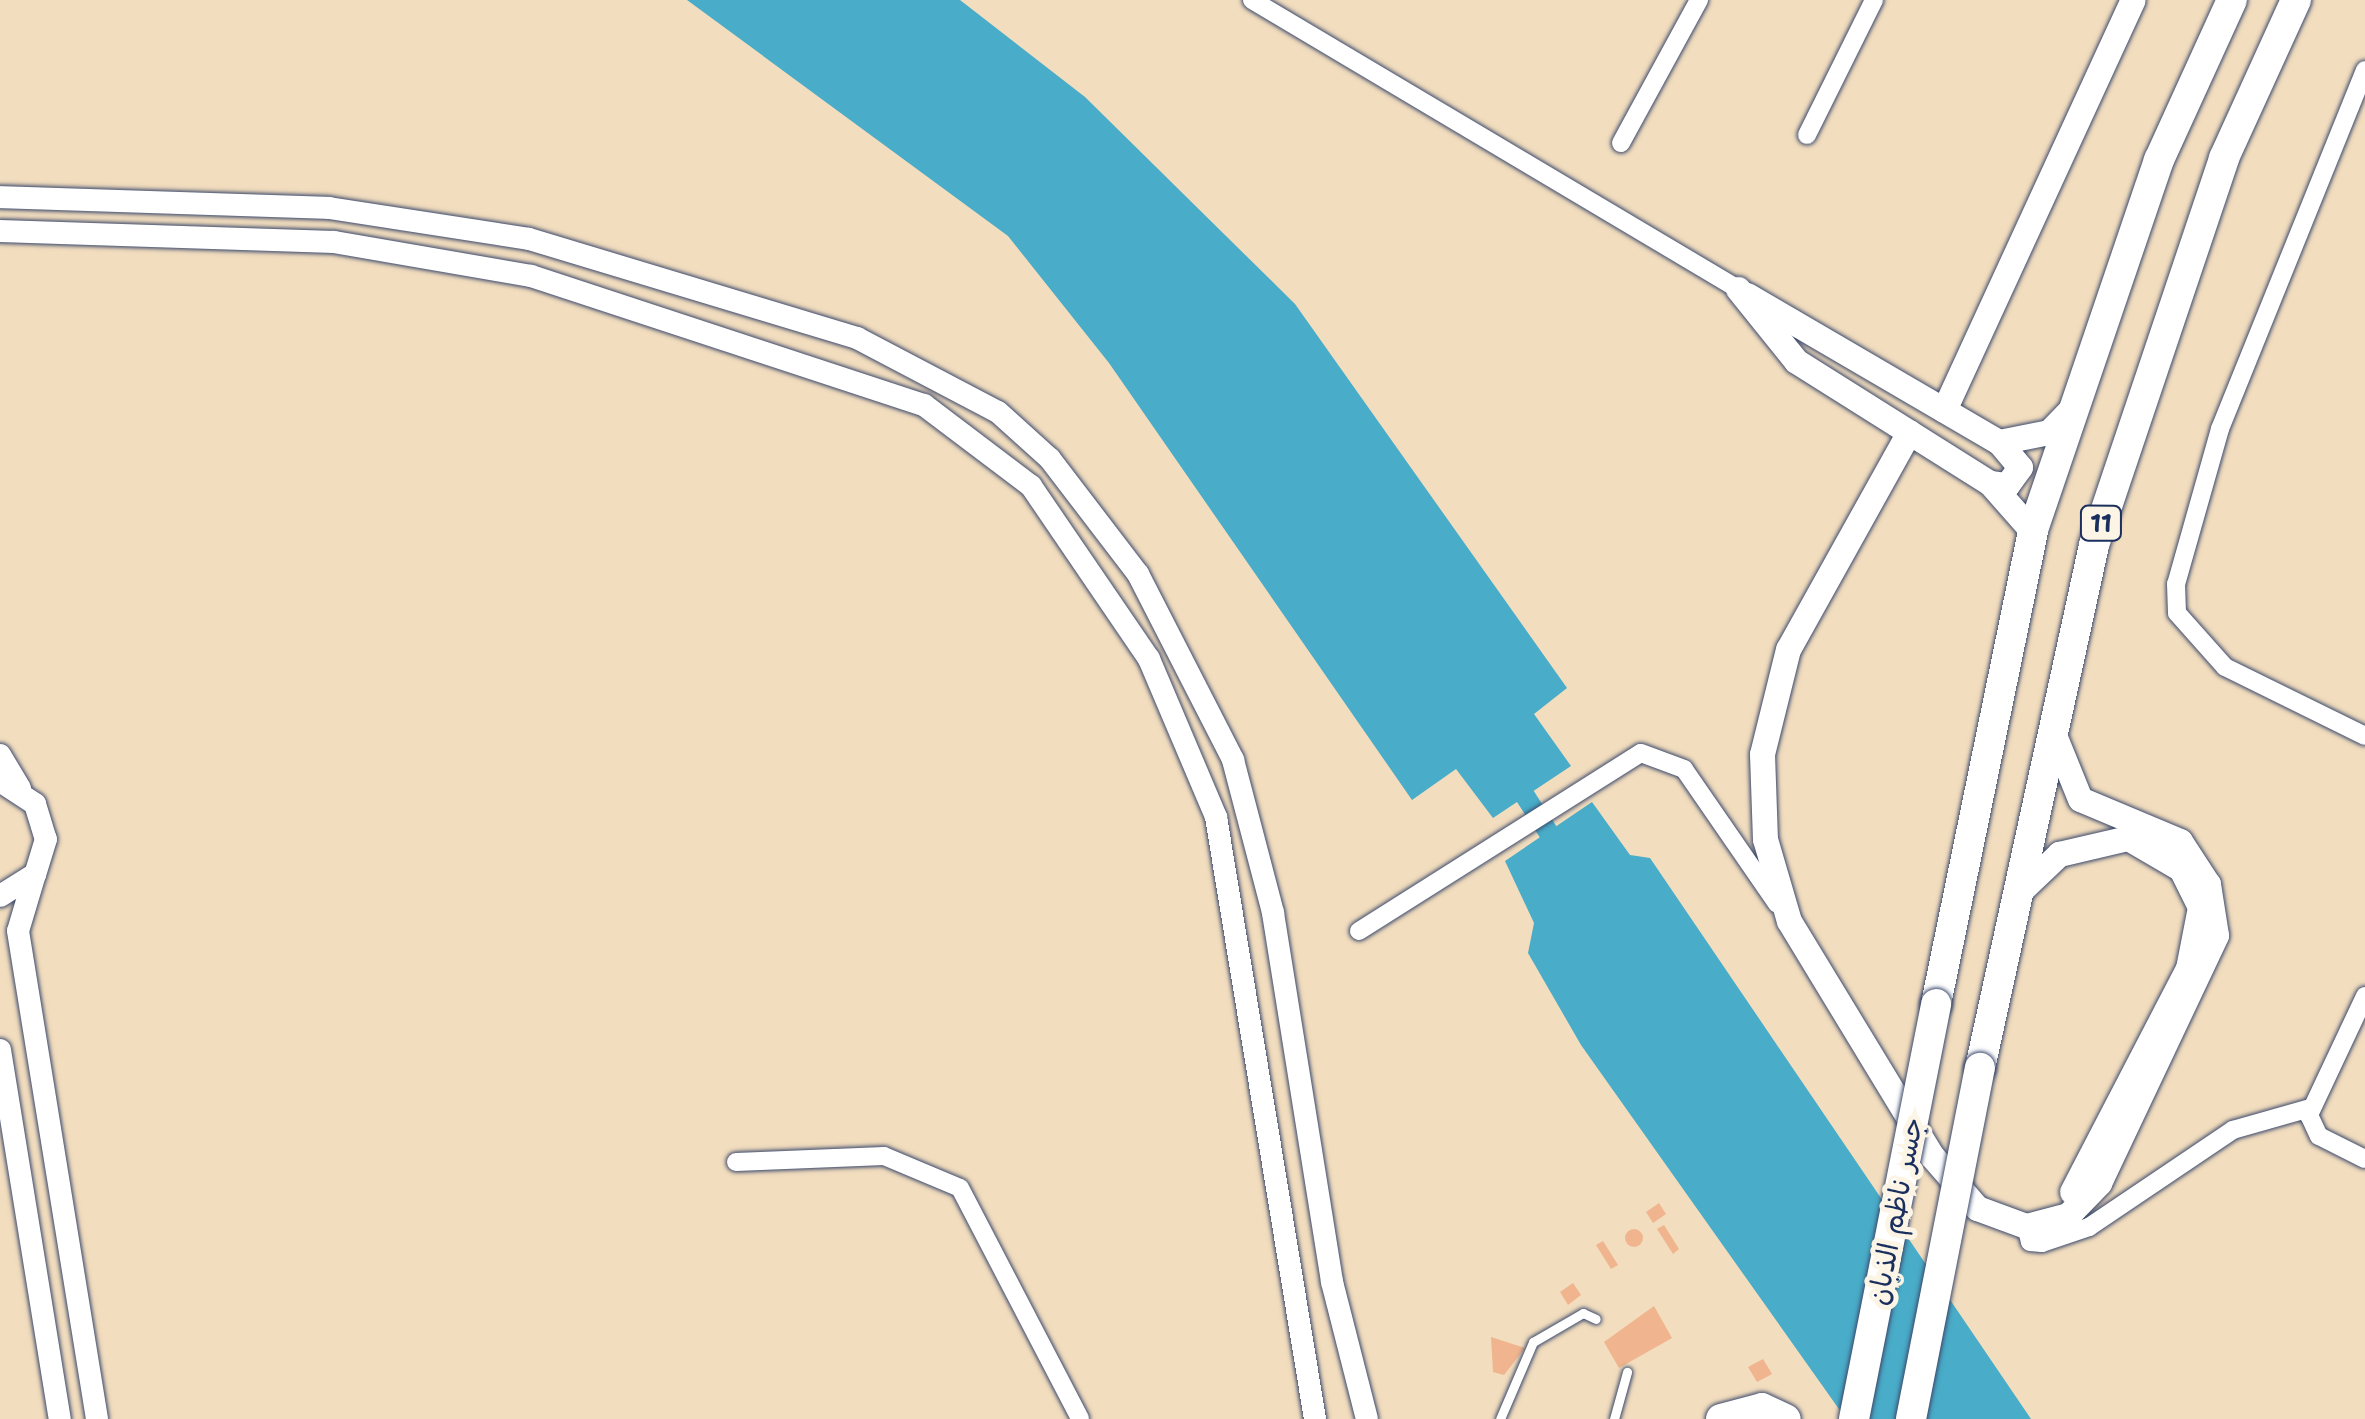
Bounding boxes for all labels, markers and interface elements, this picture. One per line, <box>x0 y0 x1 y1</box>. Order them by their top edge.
road number: 11 <box>2078 503 2124 543</box>
street label: جسر ناظم الذبان <box>1860 1114 1930 1308</box>

